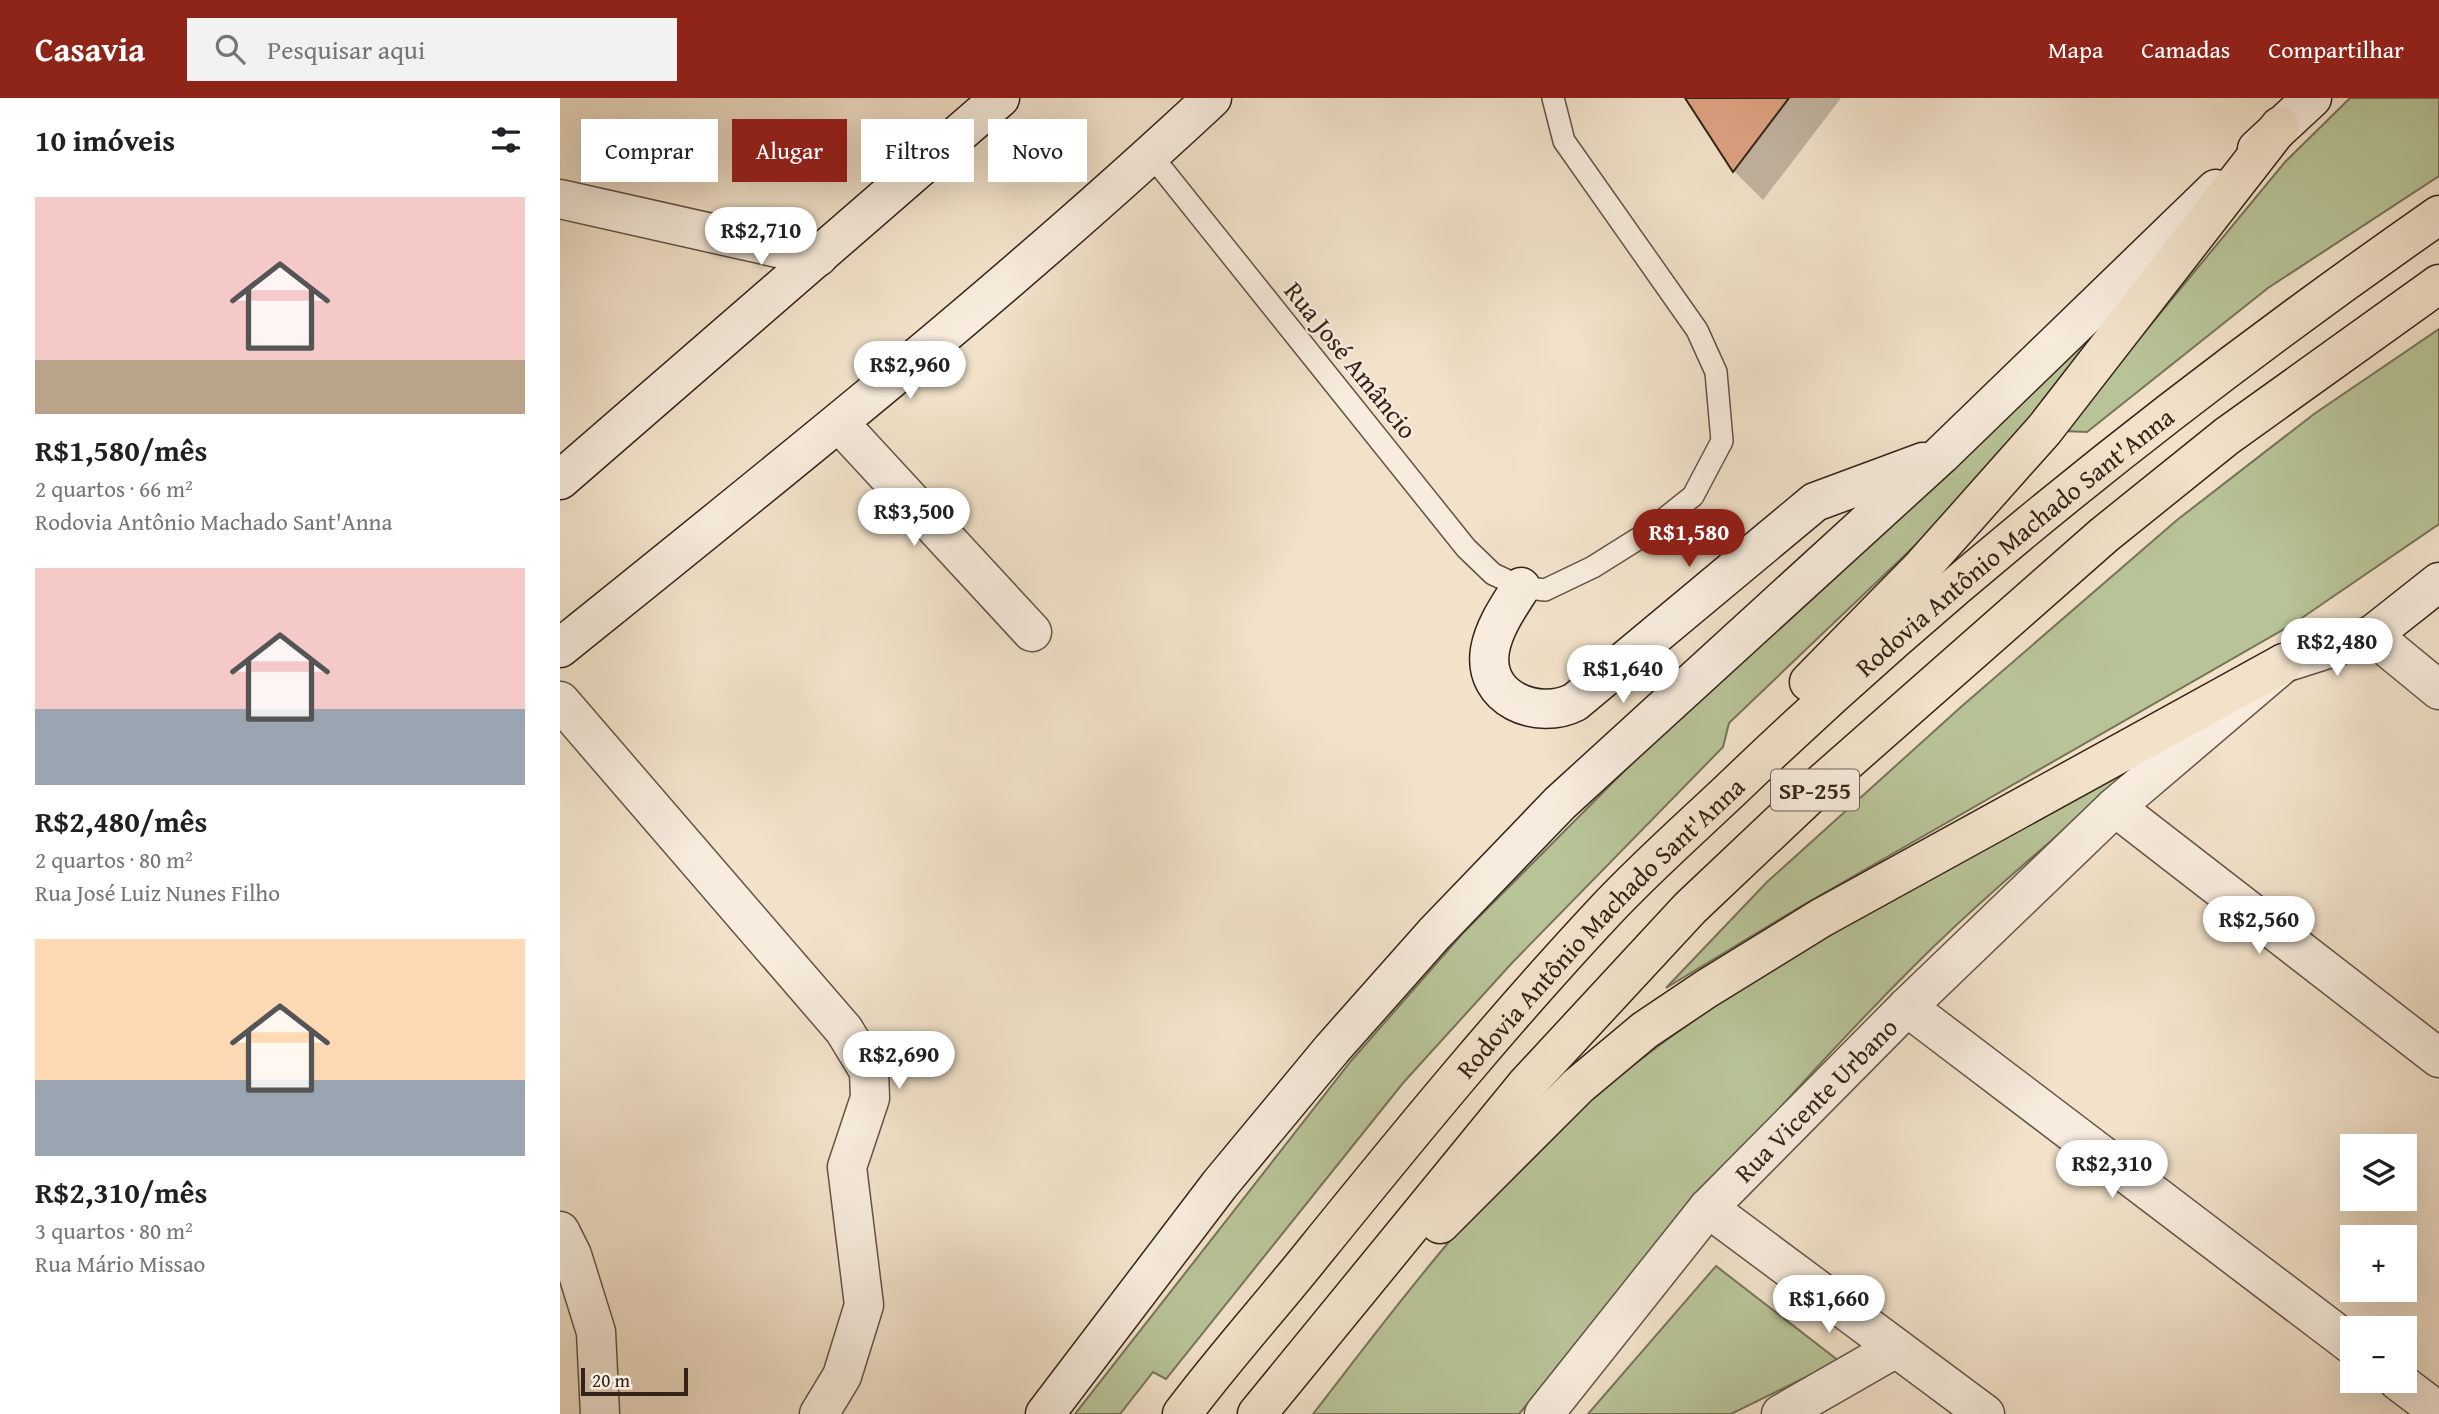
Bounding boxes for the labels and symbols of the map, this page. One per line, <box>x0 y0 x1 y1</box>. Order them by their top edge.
pin: R$2,710 <box>696 208 826 267</box>
street label: Rua José Amâncio <box>1275 273 1427 447</box>
pin: R$2,960 <box>845 342 975 401</box>
street label: Rodovia Antônio Machado Sant'Anna <box>1846 397 2182 685</box>
pin: R$3,500 <box>849 489 979 548</box>
pin: R$1,580 <box>1624 510 1754 569</box>
pin: R$2,480 <box>2272 618 2402 678</box>
pin: R$1,640 <box>1558 646 1688 705</box>
street label: Rodovia Antônio Machado Sant'Anna <box>1446 767 1754 1086</box>
road number: SP-255 <box>1771 770 1859 810</box>
pin: R$2,560 <box>2194 896 2324 956</box>
street label: Rua Vicente Urbano <box>1725 1008 1906 1191</box>
pin: R$2,690 <box>834 1032 964 1091</box>
pin: R$2,310 <box>2047 1140 2177 1200</box>
pin: R$1,660 <box>1764 1276 1894 1335</box>
scale bar <box>581 1365 688 1397</box>

